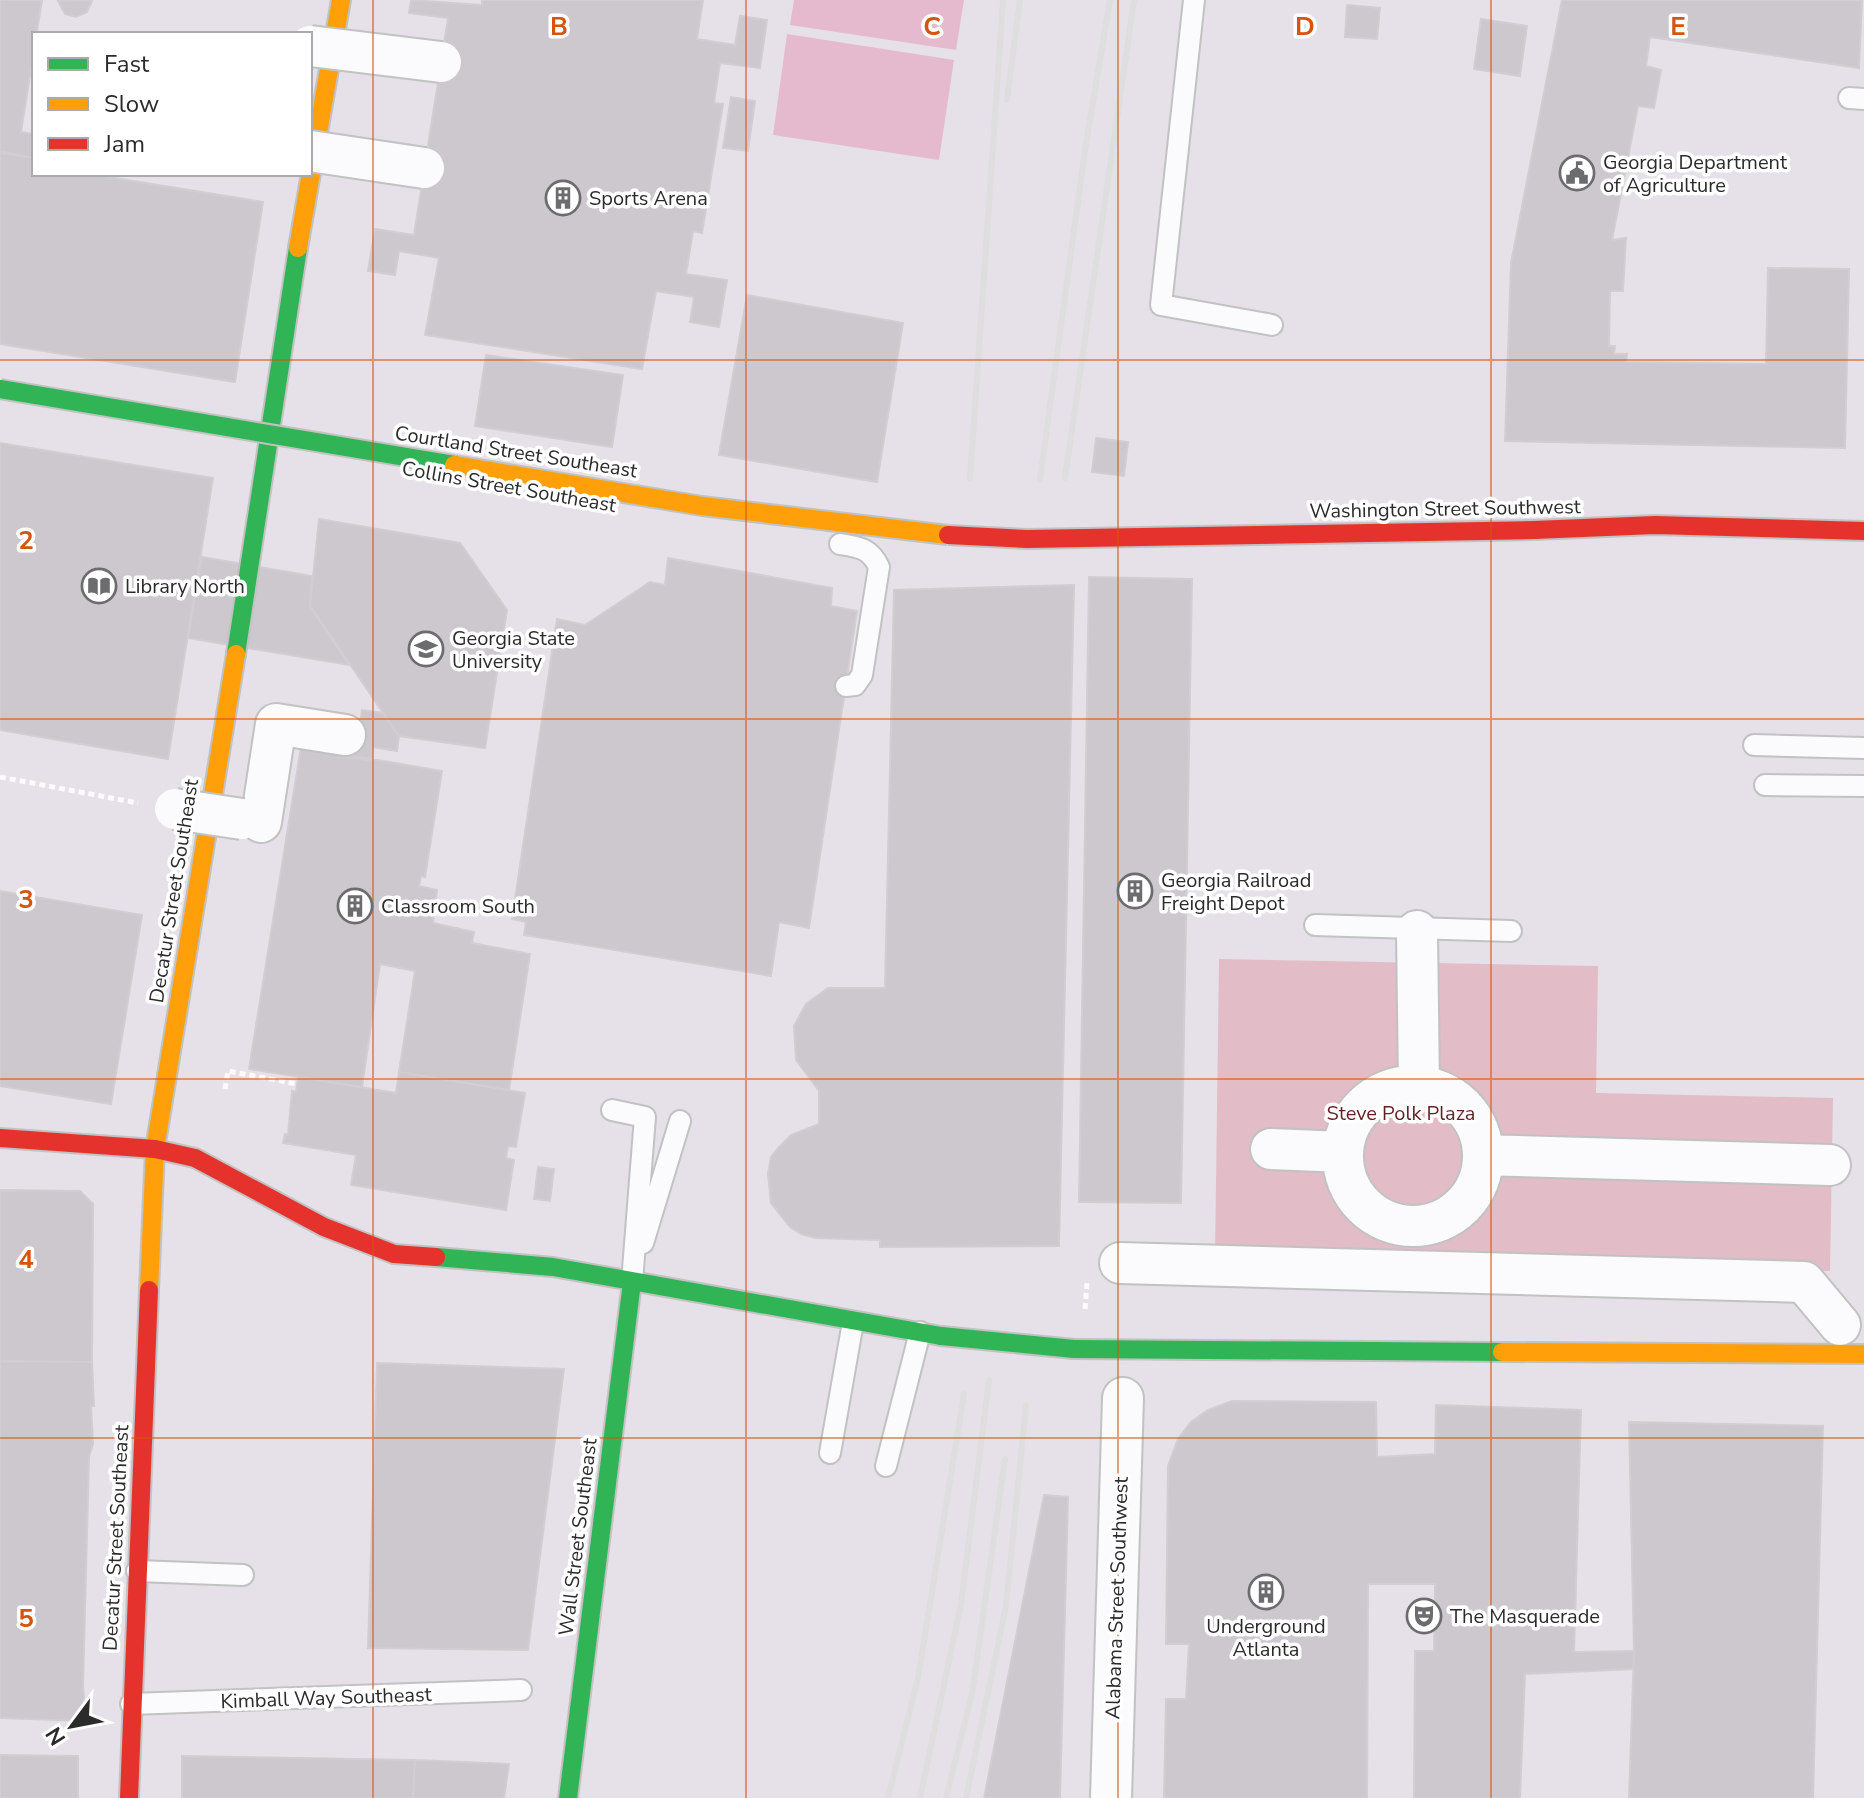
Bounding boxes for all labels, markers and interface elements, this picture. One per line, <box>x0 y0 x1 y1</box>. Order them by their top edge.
text: B <box>550 9 568 44</box>
text: C <box>923 9 941 44</box>
text: D <box>1295 9 1315 44</box>
text: E <box>1670 9 1686 44</box>
legend <box>32 32 312 176</box>
text: Fast <box>104 48 150 80</box>
text: Slow <box>104 88 159 120</box>
text: Jam <box>103 128 145 160</box>
place label: Georgia Department of Agriculture <box>1603 149 1788 199</box>
public building icon: Georgia Department of Agriculture <box>1558 154 1596 192</box>
building icon: Sports Arena <box>544 179 582 217</box>
place label: Sports Arena <box>589 185 708 212</box>
street label: Courtland Street Southeast <box>393 420 640 485</box>
street label: Collins Street Southeast <box>400 455 619 519</box>
street label: Washington Street Southwest <box>1309 493 1582 525</box>
text: 2 <box>18 523 34 558</box>
library icon: Library North <box>80 567 118 605</box>
place label: Library North <box>125 573 245 600</box>
place label: Georgia State University <box>452 625 575 675</box>
school or university icon: Georgia State University <box>407 630 445 668</box>
street label: Decatur Street Southeast <box>143 776 205 1005</box>
place label: Georgia Railroad Freight Depot <box>1161 867 1311 917</box>
building icon: Georgia Railroad Freight Depot <box>1116 872 1154 910</box>
text: 3 <box>18 882 34 917</box>
building icon: Classroom South <box>336 887 374 925</box>
place label: Classroom South <box>381 893 535 920</box>
park label: Steve Polk Plaza <box>1327 1100 1475 1127</box>
text: 4 <box>18 1242 34 1277</box>
street label: Decatur Street Southeast <box>97 1423 135 1652</box>
street label: Wall Street Southeast <box>552 1436 604 1637</box>
street label: Alabama Street Southwest <box>1099 1475 1135 1720</box>
building icon: Underground Atlanta <box>1247 1573 1285 1611</box>
theatre icon: The Masquerade <box>1405 1597 1443 1635</box>
text: 5 <box>18 1601 34 1636</box>
place label: The Masquerade <box>1450 1603 1600 1630</box>
place label: Underground Atlanta <box>1206 1613 1326 1663</box>
street label: Kimball Way Southeast <box>220 1681 433 1715</box>
north arrow <box>32 1686 112 1766</box>
text: N <box>39 1721 73 1751</box>

